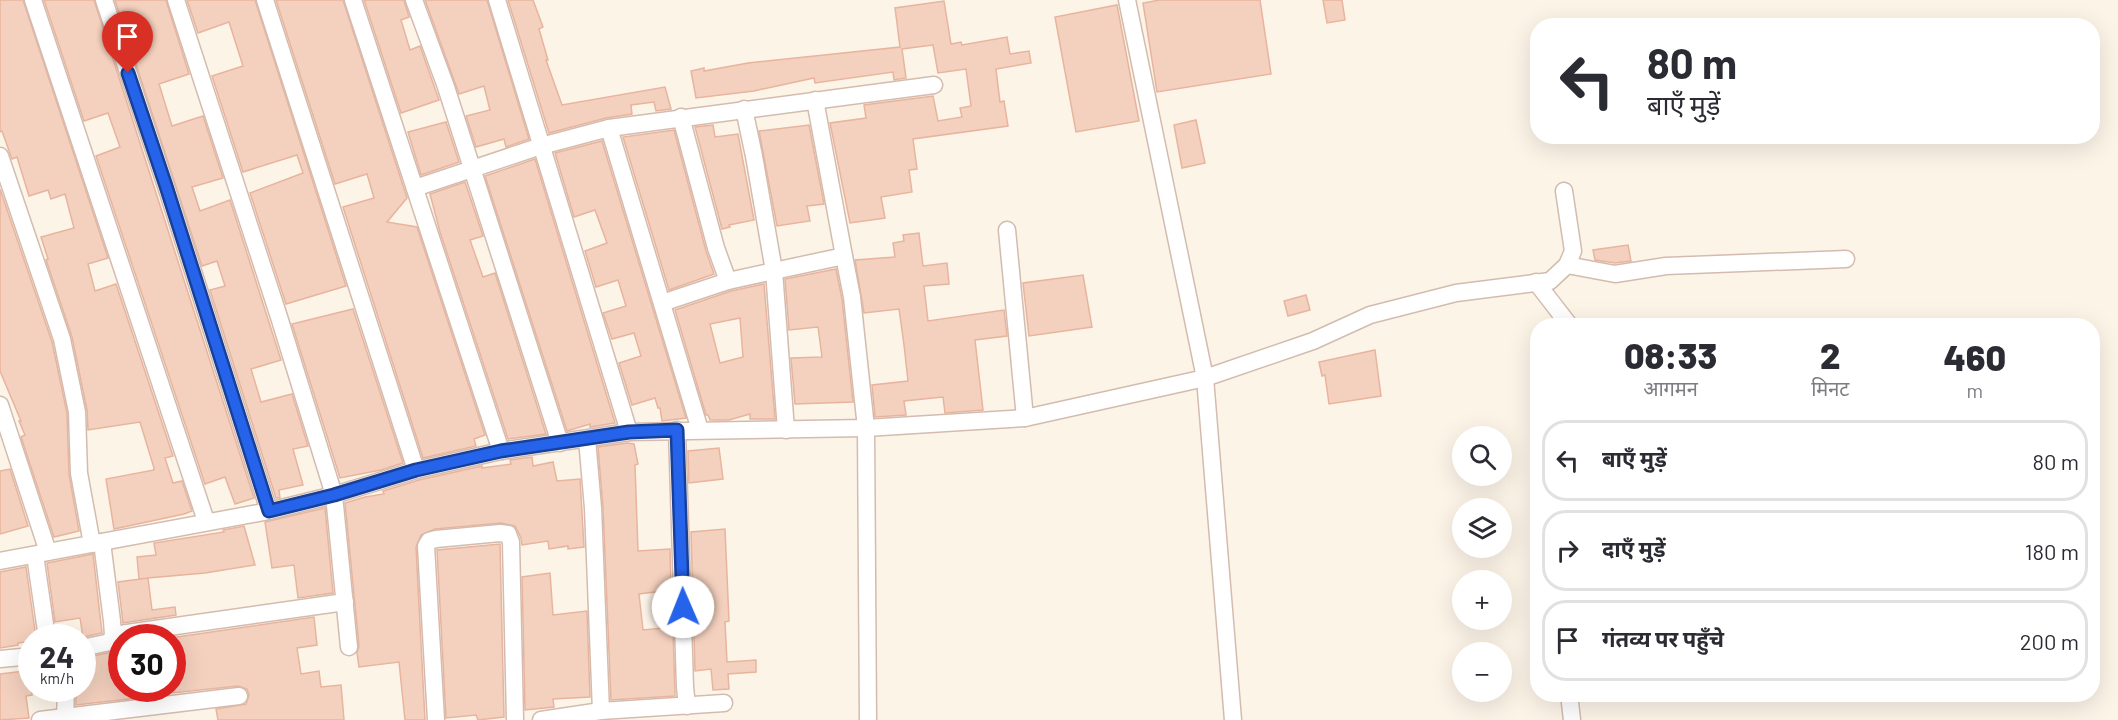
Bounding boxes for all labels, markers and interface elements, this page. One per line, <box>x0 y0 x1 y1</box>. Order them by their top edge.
pin <box>102 11 153 73</box>
icon: arrive <box>111 20 144 53</box>
text: 80 m <box>1647 37 1737 87</box>
icon: left <box>1548 42 1626 120</box>
text: बाएँ मुड़ें <box>1647 88 1720 120</box>
text: 08:33 <box>1624 333 1717 376</box>
text: 2 <box>1820 333 1841 376</box>
text: 460 <box>1943 335 2006 378</box>
text: आगमन <box>1643 376 1698 400</box>
text: मिनट <box>1811 376 1849 400</box>
text: m <box>1966 378 1983 402</box>
map controls <box>1452 426 1512 702</box>
button: search <box>1452 426 1512 486</box>
icon: left <box>1551 444 1584 477</box>
text: बाएँ मुड़ें <box>1602 445 1667 471</box>
text: 80 m <box>2033 448 2079 474</box>
button: layers <box>1452 498 1512 558</box>
icon: right <box>1551 534 1584 567</box>
text: दाएँ मुड़ें <box>1602 535 1665 561</box>
text: 180 m <box>2025 538 2079 564</box>
button: + <box>1452 570 1512 630</box>
position arrow <box>651 575 715 639</box>
speed limit sign: 30 <box>108 624 186 702</box>
icon: arrive <box>1551 624 1584 657</box>
text: गंतव्य पर पहुँचे <box>1602 625 1724 651</box>
text: 200 m <box>2020 628 2079 654</box>
text: 24 <box>40 638 74 674</box>
button: − <box>1452 642 1512 702</box>
text: km/h <box>40 669 74 687</box>

